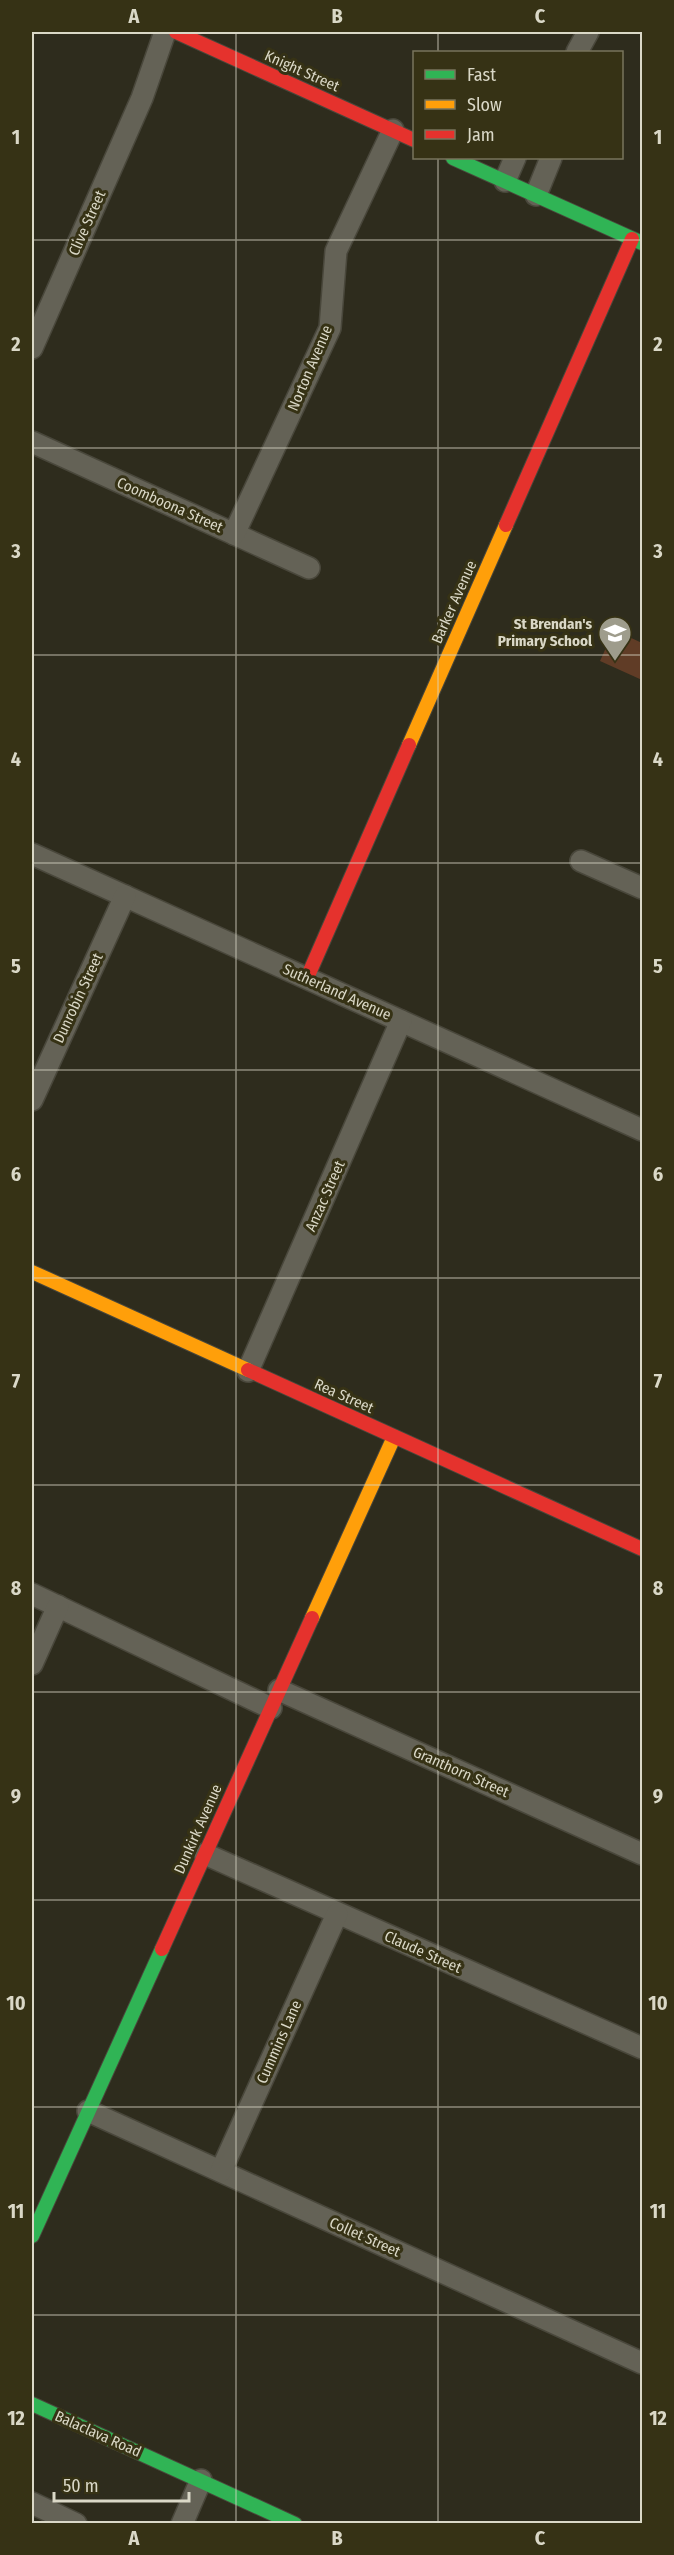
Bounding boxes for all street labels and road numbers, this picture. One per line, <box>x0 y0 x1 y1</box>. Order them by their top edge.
street label: Knight Street <box>262 47 342 96</box>
street label: Clive Street <box>65 187 109 258</box>
street label: Norton Avenue <box>284 322 336 414</box>
street label: Coomboona Street <box>114 474 226 536</box>
street label: Barker Avenue <box>428 558 480 646</box>
street label: Dunrobin Street <box>49 950 107 1046</box>
street label: Sutherland Avenue <box>280 960 394 1024</box>
street label: Anzac Street <box>301 1158 349 1234</box>
street label: Rea Street <box>312 1375 377 1417</box>
street label: Granthorn Street <box>410 1743 512 1801</box>
street label: Dunkirk Avenue <box>170 1781 226 1877</box>
street label: Claude Street <box>382 1927 464 1977</box>
street label: Cummins Lane <box>253 1998 305 2086</box>
street label: Collet Street <box>327 2213 403 2261</box>
street label: Balaclava Road <box>52 2407 144 2461</box>

